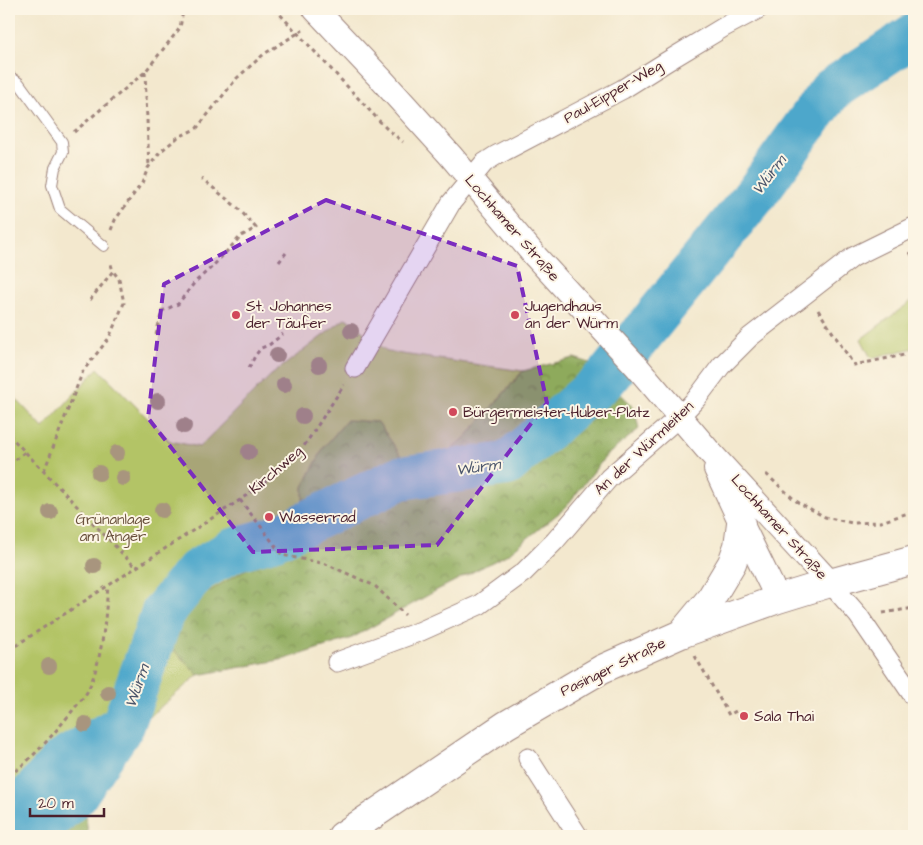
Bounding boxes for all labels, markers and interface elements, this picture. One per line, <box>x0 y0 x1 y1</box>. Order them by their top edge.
street label: Paul-Eipper-Weg <box>560 55 667 130</box>
water label: Würm <box>747 149 792 199</box>
street label: Lochhamer Straße <box>460 170 564 286</box>
place label: St. Johannes der Täufer <box>246 296 332 334</box>
place label: Jugendhaus an der Würm <box>525 296 618 334</box>
marker: St. Johannes der Täufer <box>230 309 242 321</box>
marker: Jugendhaus an der Würm <box>509 309 521 321</box>
street label: An der Würmleiten <box>590 396 699 500</box>
place label: Bürgermeister-Huber-Platz <box>463 402 650 424</box>
marker: Bürgermeister-Huber-Platz <box>447 406 459 418</box>
street label: Kirchweg <box>245 441 308 500</box>
water label: Würm <box>454 453 503 481</box>
street label: Lochhamer Straße <box>726 470 832 584</box>
place label: Wasserrad <box>279 507 356 528</box>
park label: Grünanlage am Anger <box>76 509 150 548</box>
marker: Wasserrad <box>263 511 275 523</box>
street label: Pasinger Straße <box>557 632 670 703</box>
water label: Würm <box>119 660 155 711</box>
place label: Sala Thai <box>754 706 815 727</box>
marker: Sala Thai <box>738 710 750 722</box>
scale bar <box>30 785 104 817</box>
text: 20 m <box>38 793 74 814</box>

